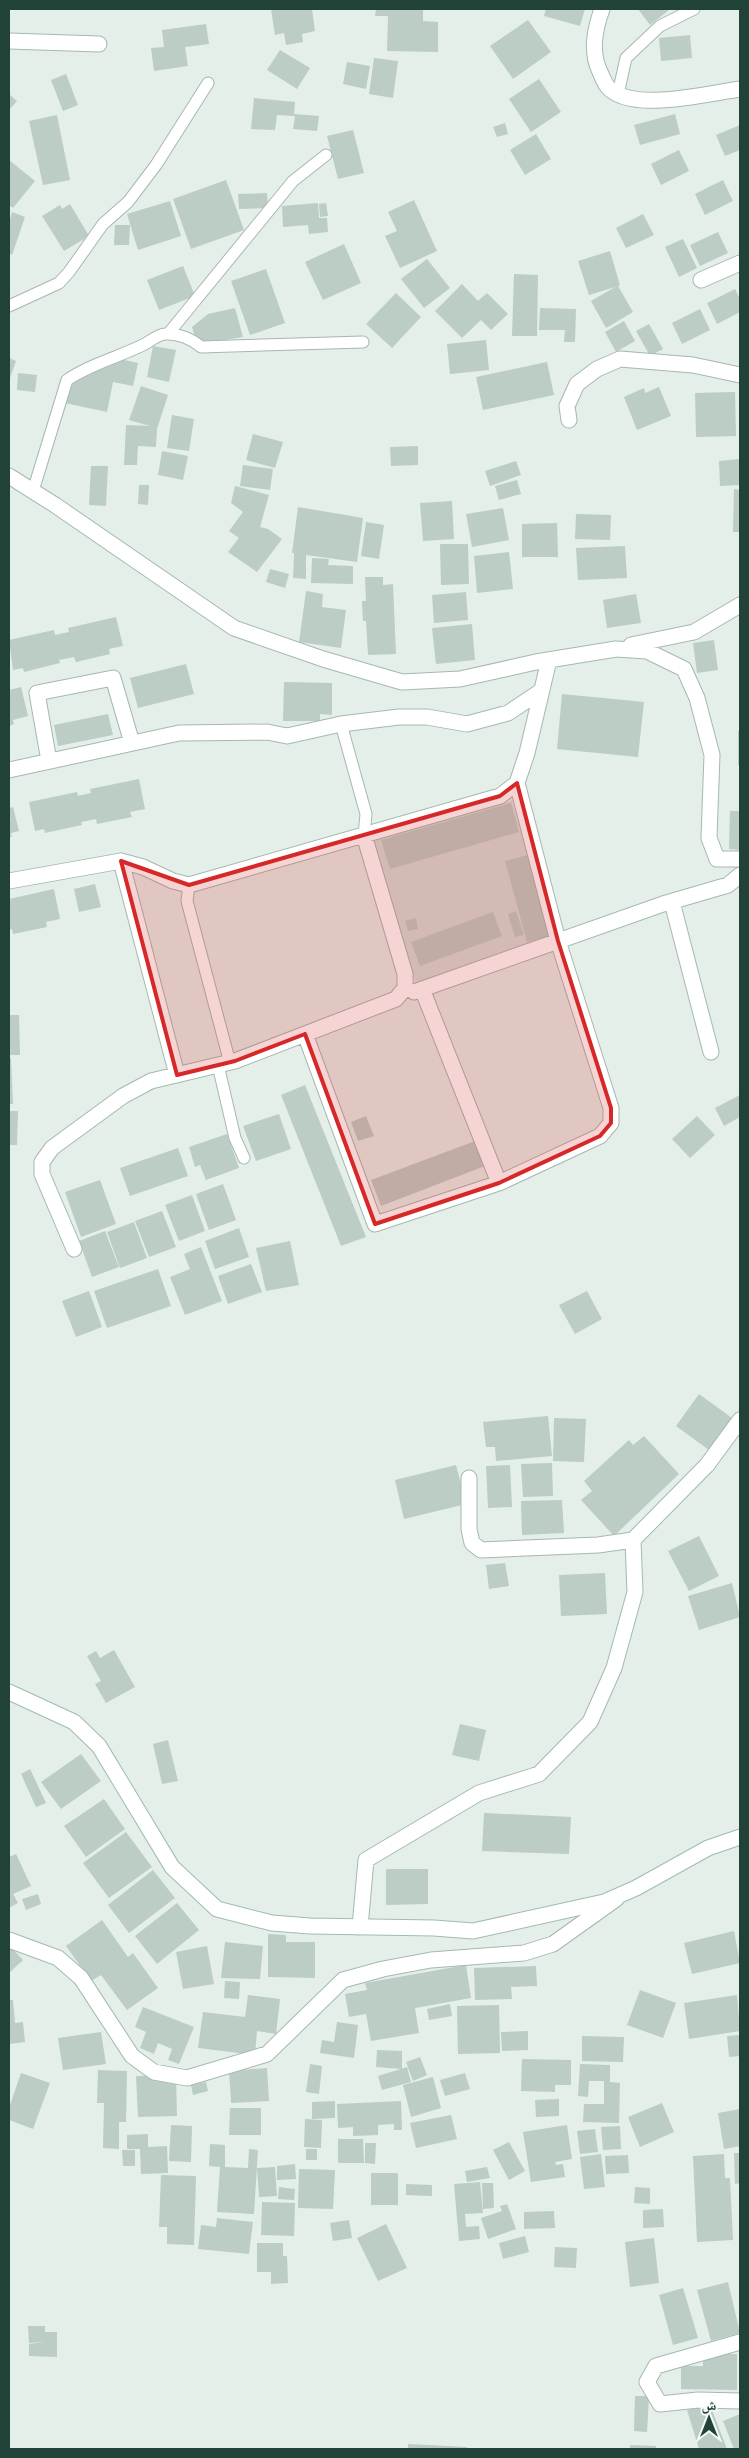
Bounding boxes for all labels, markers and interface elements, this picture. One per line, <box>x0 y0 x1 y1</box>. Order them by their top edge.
north arrow <box>684 2393 734 2443</box>
text: ش <box>702 2396 717 2414</box>

